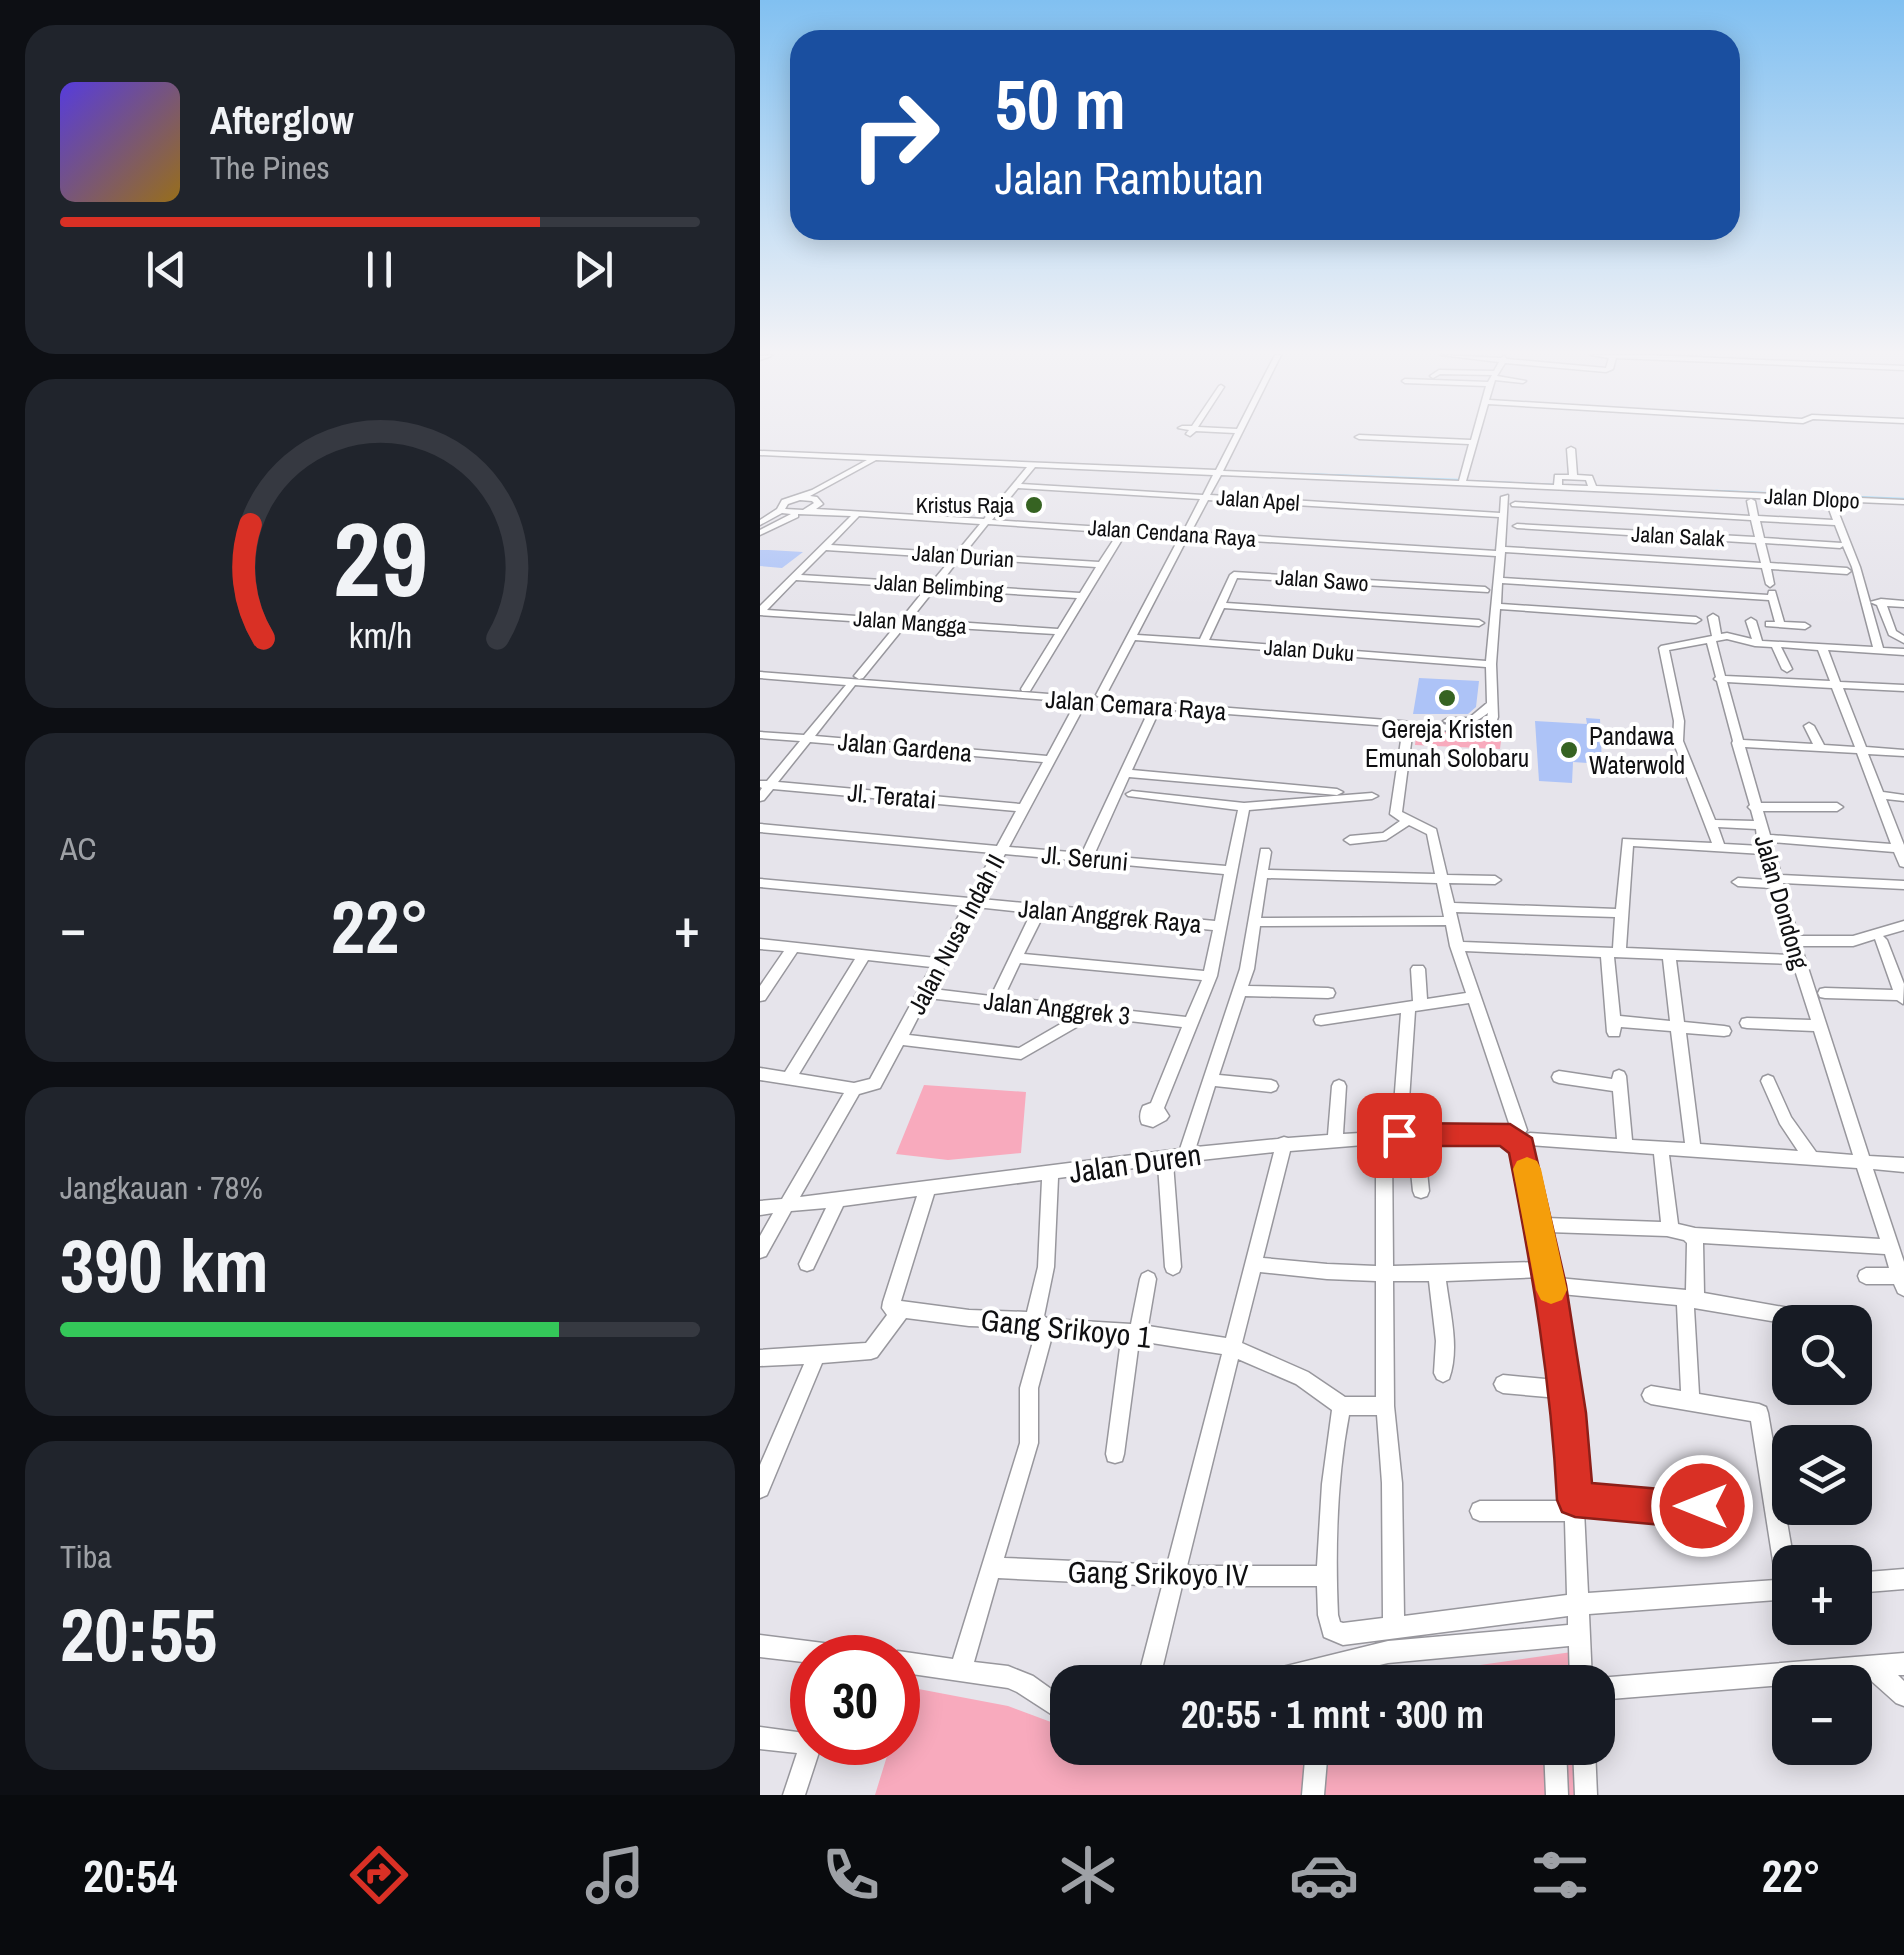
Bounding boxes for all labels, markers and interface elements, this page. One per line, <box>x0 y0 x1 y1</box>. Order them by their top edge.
text: 50 m <box>995 57 1126 151</box>
icon: right <box>830 70 960 200</box>
text: Afterglow <box>210 95 354 146</box>
text: The Pines <box>210 146 330 189</box>
text: Jalan Rambutan <box>995 147 1264 208</box>
icon: previous <box>139 242 194 297</box>
icon: pause <box>352 242 407 297</box>
icon: next <box>566 242 621 297</box>
street label: Jalan Dlopo <box>1764 481 1860 515</box>
street label: Jalan Apel <box>1215 482 1301 518</box>
text: 29 <box>333 488 427 628</box>
place label: Kristus Raja <box>916 490 1014 520</box>
marker: Kristus Raja <box>1023 494 1045 516</box>
street label: Jalan Cendana Raya <box>1087 512 1257 554</box>
street label: Jalan Salak <box>1631 519 1726 553</box>
street label: Jalan Durian <box>911 537 1015 575</box>
street label: Jalan Sawo <box>1274 562 1370 598</box>
street label: Jalan Belimbing <box>873 567 1005 605</box>
street label: Jalan Mangga <box>852 603 968 641</box>
text: km/h <box>348 611 412 659</box>
street label: Jalan Duku <box>1263 632 1355 668</box>
street label: Jalan Cemara Raya <box>1044 682 1228 728</box>
marker: Gereja Kristen Emunah Solobaru <box>1436 687 1458 709</box>
place label: Gereja Kristen Emunah Solobaru <box>1365 712 1529 775</box>
place label: Pandawa Waterwold <box>1589 719 1685 782</box>
street label: Jalan Gardena <box>837 724 974 770</box>
marker: Pandawa Waterwold <box>1558 739 1580 761</box>
street label: Jl. Teratai <box>846 775 938 817</box>
text: AC <box>60 827 96 870</box>
street label: Jalan Dondong <box>1747 831 1818 974</box>
street label: Jl. Seruni <box>1040 837 1130 879</box>
street label: Jalan Nusa Indah II <box>900 848 1012 1020</box>
text: 22° <box>331 875 429 976</box>
text: − <box>60 890 86 964</box>
text: + <box>674 890 700 964</box>
street label: Jalan Anggrek Raya <box>1017 891 1203 941</box>
street label: Jalan Anggrek 3 <box>982 983 1132 1033</box>
pin <box>1357 1093 1442 1178</box>
icon: arrive <box>1372 1108 1427 1163</box>
street label: Jalan Duren <box>1067 1134 1203 1192</box>
text: Jangkauan · 78% <box>60 1166 263 1209</box>
text: 390 km <box>60 1214 269 1315</box>
street label: Gang Srikoyo 1 <box>979 1299 1153 1357</box>
map controls <box>1772 1305 1872 1765</box>
button: search <box>1772 1305 1872 1405</box>
button: layers <box>1772 1425 1872 1525</box>
position arrow <box>1650 1454 1754 1558</box>
text: Tiba <box>60 1535 112 1578</box>
button: + <box>1772 1545 1872 1645</box>
street label: Gang Srikoyo IV <box>1067 1551 1249 1595</box>
text: 20:55 <box>60 1583 217 1684</box>
speed limit sign: 30 <box>790 1635 920 1765</box>
button: − <box>1772 1665 1872 1765</box>
text: 20:55 · 1 mnt · 300 m <box>1181 1689 1484 1740</box>
icon: directions <box>344 1840 414 1910</box>
icon: music <box>580 1840 650 1910</box>
icon: phone <box>816 1840 886 1910</box>
icon: climate <box>1053 1840 1123 1910</box>
icon: car <box>1289 1840 1359 1910</box>
icon: filters <box>1525 1840 1595 1910</box>
text: 20:54 <box>83 1845 178 1906</box>
text: 22° <box>1762 1845 1821 1906</box>

